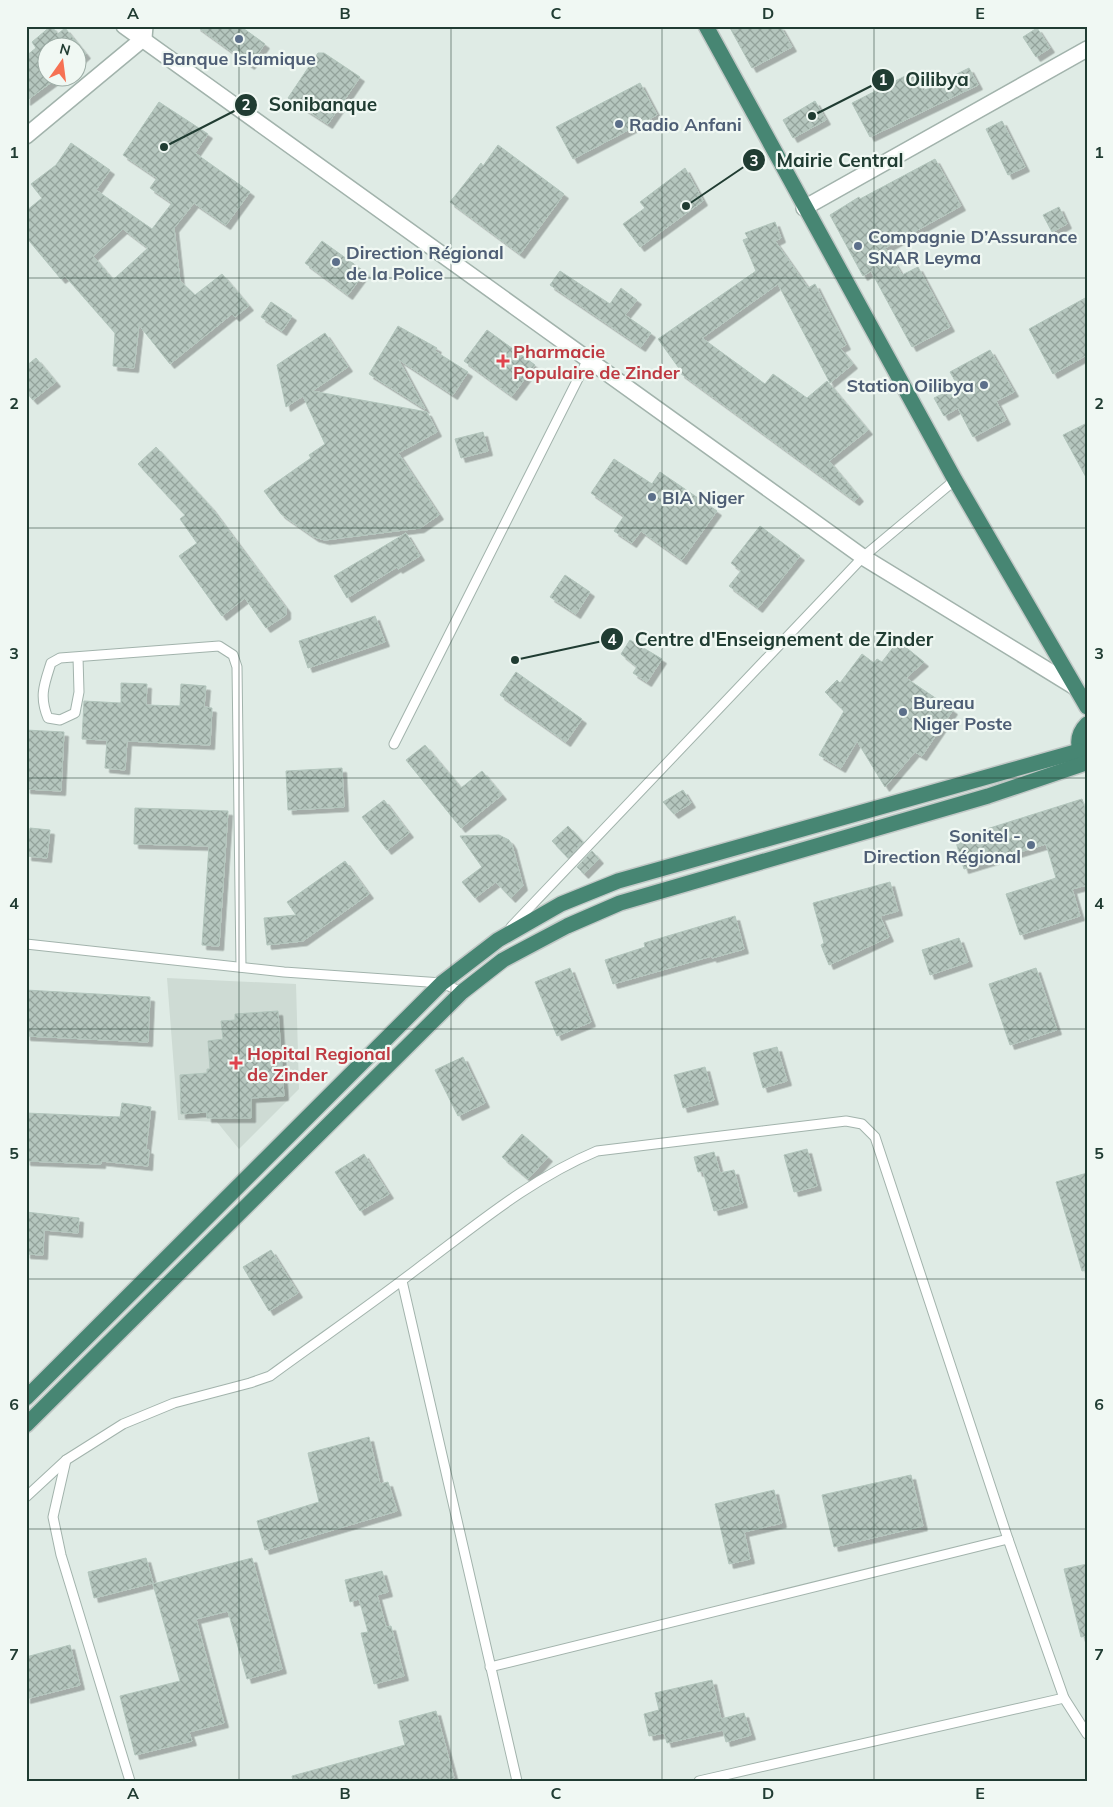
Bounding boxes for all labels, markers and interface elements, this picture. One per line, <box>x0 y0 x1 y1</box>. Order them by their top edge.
text: A <box>127 3 139 23</box>
text: B <box>339 3 351 23</box>
text: C <box>551 3 562 23</box>
text: D <box>762 3 774 23</box>
text: E <box>975 3 985 23</box>
marker: Banque Islamique <box>233 33 245 45</box>
north arrow <box>38 38 88 88</box>
text: N <box>58 39 72 59</box>
place label: Banque Islamique <box>162 47 316 70</box>
callout: Oilibya <box>870 63 978 97</box>
text: Oilibya <box>905 67 969 91</box>
text: 1 <box>878 70 888 89</box>
callout: Sonibanque <box>233 88 387 122</box>
text: Sonibanque <box>269 92 377 116</box>
text: 2 <box>241 95 251 114</box>
place label: Radio Anfani <box>629 113 742 136</box>
marker: Radio Anfani <box>613 118 625 130</box>
text: 1 <box>9 142 19 162</box>
text: 1 <box>1094 142 1104 162</box>
callout: Mairie Central <box>742 143 913 177</box>
text: Mairie Central <box>777 148 903 172</box>
text: 3 <box>749 151 759 170</box>
place label: Compagnie D’Assurance SNAR Leyma <box>868 225 1077 269</box>
marker: Compagnie D’Assurance SNAR Leyma <box>852 240 864 252</box>
place label: Direction Régional de la Police <box>346 241 504 285</box>
marker: Direction Régional de la Police <box>330 256 342 268</box>
place label: Pharmacie Populaire de Zinder <box>513 340 681 384</box>
marker: Pharmacie Populaire de Zinder <box>497 355 509 367</box>
place label: Station Oilibya <box>847 374 974 397</box>
marker: Station Oilibya <box>978 379 990 391</box>
text: 2 <box>9 393 19 413</box>
text: 2 <box>1094 393 1104 413</box>
place label: BIA Niger <box>662 486 745 509</box>
marker: BIA Niger <box>646 491 658 503</box>
callout: Centre d'Enseignement de Zinder <box>599 622 943 656</box>
text: Centre d'Enseignement de Zinder <box>635 627 934 651</box>
text: 4 <box>607 630 617 649</box>
text: 3 <box>9 643 19 663</box>
text: 3 <box>1094 643 1104 663</box>
place label: Bureau Niger Poste <box>913 691 1012 735</box>
marker: Bureau Niger Poste <box>897 706 909 718</box>
place label: Sonitel - Direction Régional <box>863 824 1021 868</box>
marker: Sonitel - Direction Régional <box>1025 839 1037 851</box>
text: 4 <box>9 893 19 913</box>
text: 4 <box>1094 893 1104 913</box>
place label: Hopital Regional de Zinder <box>247 1042 391 1086</box>
marker: Hopital Regional de Zinder <box>229 1056 243 1070</box>
text: 5 <box>9 1143 19 1163</box>
text: 5 <box>1094 1143 1104 1163</box>
text: 6 <box>9 1394 19 1414</box>
text: 6 <box>1094 1394 1104 1414</box>
text: 7 <box>9 1644 19 1664</box>
text: 7 <box>1094 1644 1104 1664</box>
text: A <box>127 1783 139 1803</box>
text: B <box>339 1783 351 1803</box>
text: C <box>551 1783 562 1803</box>
text: D <box>762 1783 774 1803</box>
text: E <box>975 1783 985 1803</box>

